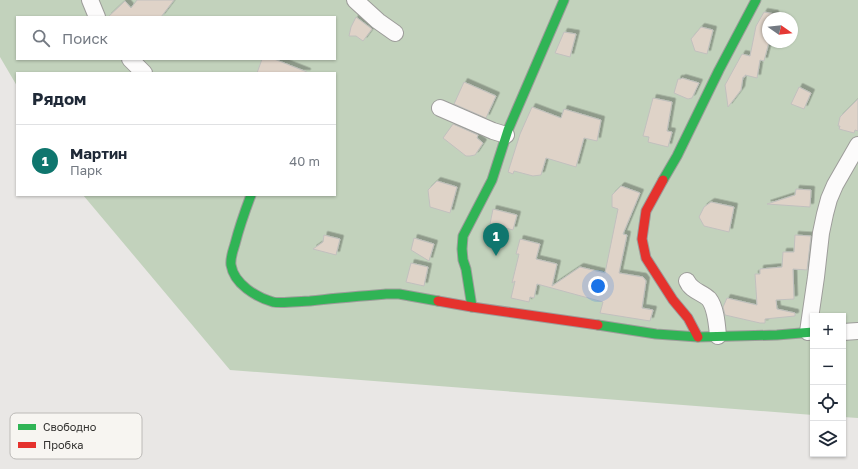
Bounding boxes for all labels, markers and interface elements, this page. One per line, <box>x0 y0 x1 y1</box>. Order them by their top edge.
north arrow <box>762 12 798 48</box>
search box <box>16 16 336 60</box>
icon: search <box>30 27 52 49</box>
text: Поиск <box>62 29 108 47</box>
text: Рядом <box>32 88 86 109</box>
text: Мартин <box>70 144 127 162</box>
text: 1 <box>42 153 48 169</box>
text: 40 m <box>289 153 320 169</box>
text: Парк <box>70 162 103 178</box>
pin: 1 <box>483 223 509 256</box>
your location <box>588 276 608 296</box>
map controls <box>810 313 846 457</box>
button: + <box>810 313 846 349</box>
button: − <box>810 349 846 385</box>
button: locate <box>810 385 846 421</box>
legend <box>10 413 142 459</box>
text: Свободно <box>43 420 97 433</box>
button: layers <box>810 421 846 457</box>
text: Пробка <box>43 438 84 451</box>

